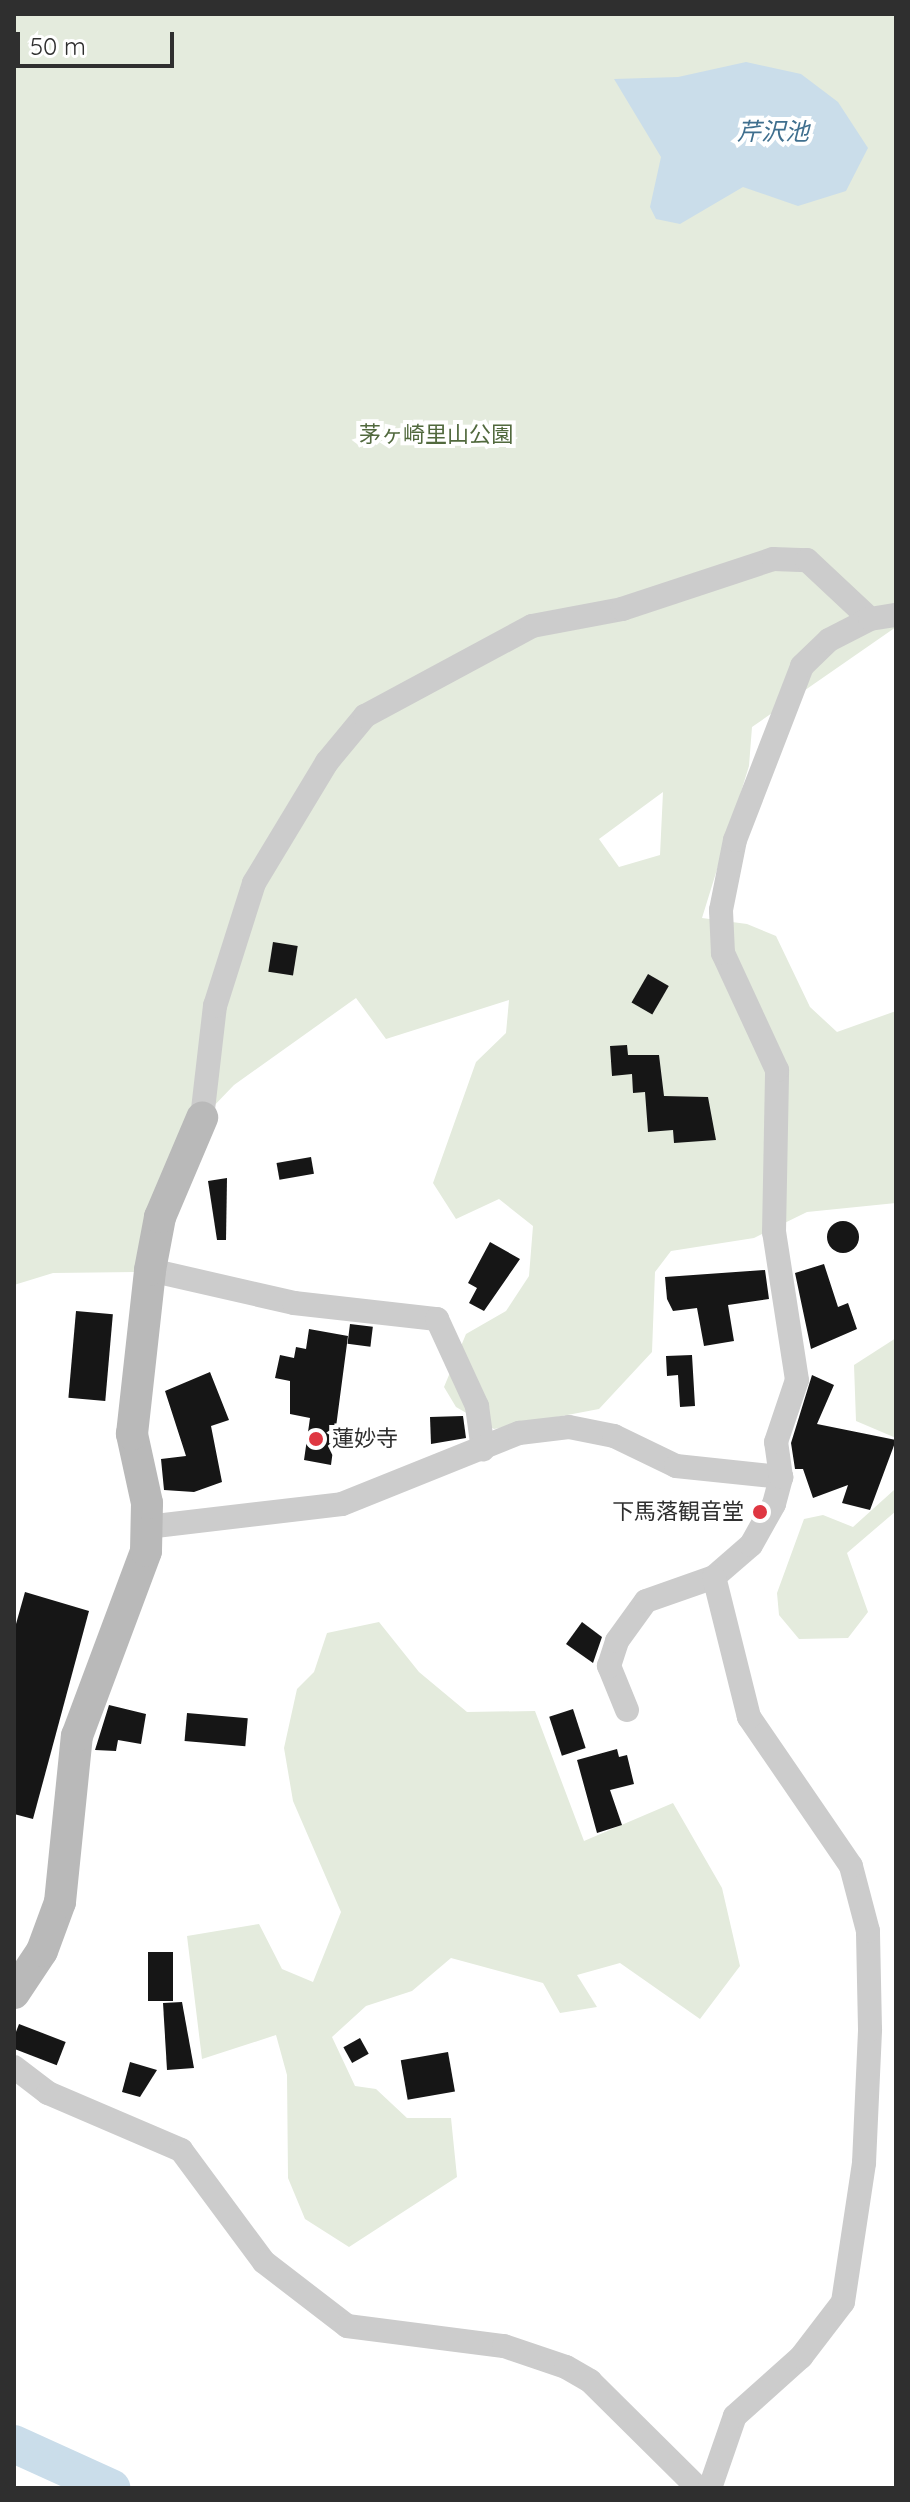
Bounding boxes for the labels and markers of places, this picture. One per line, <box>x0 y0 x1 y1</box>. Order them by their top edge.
place label: 蓮妙寺 <box>332 1426 398 1452</box>
marker: 蓮妙寺 <box>307 1430 325 1448</box>
place label: 下馬落観音堂 <box>612 1499 744 1525</box>
marker: 下馬落観音堂 <box>751 1503 769 1521</box>

